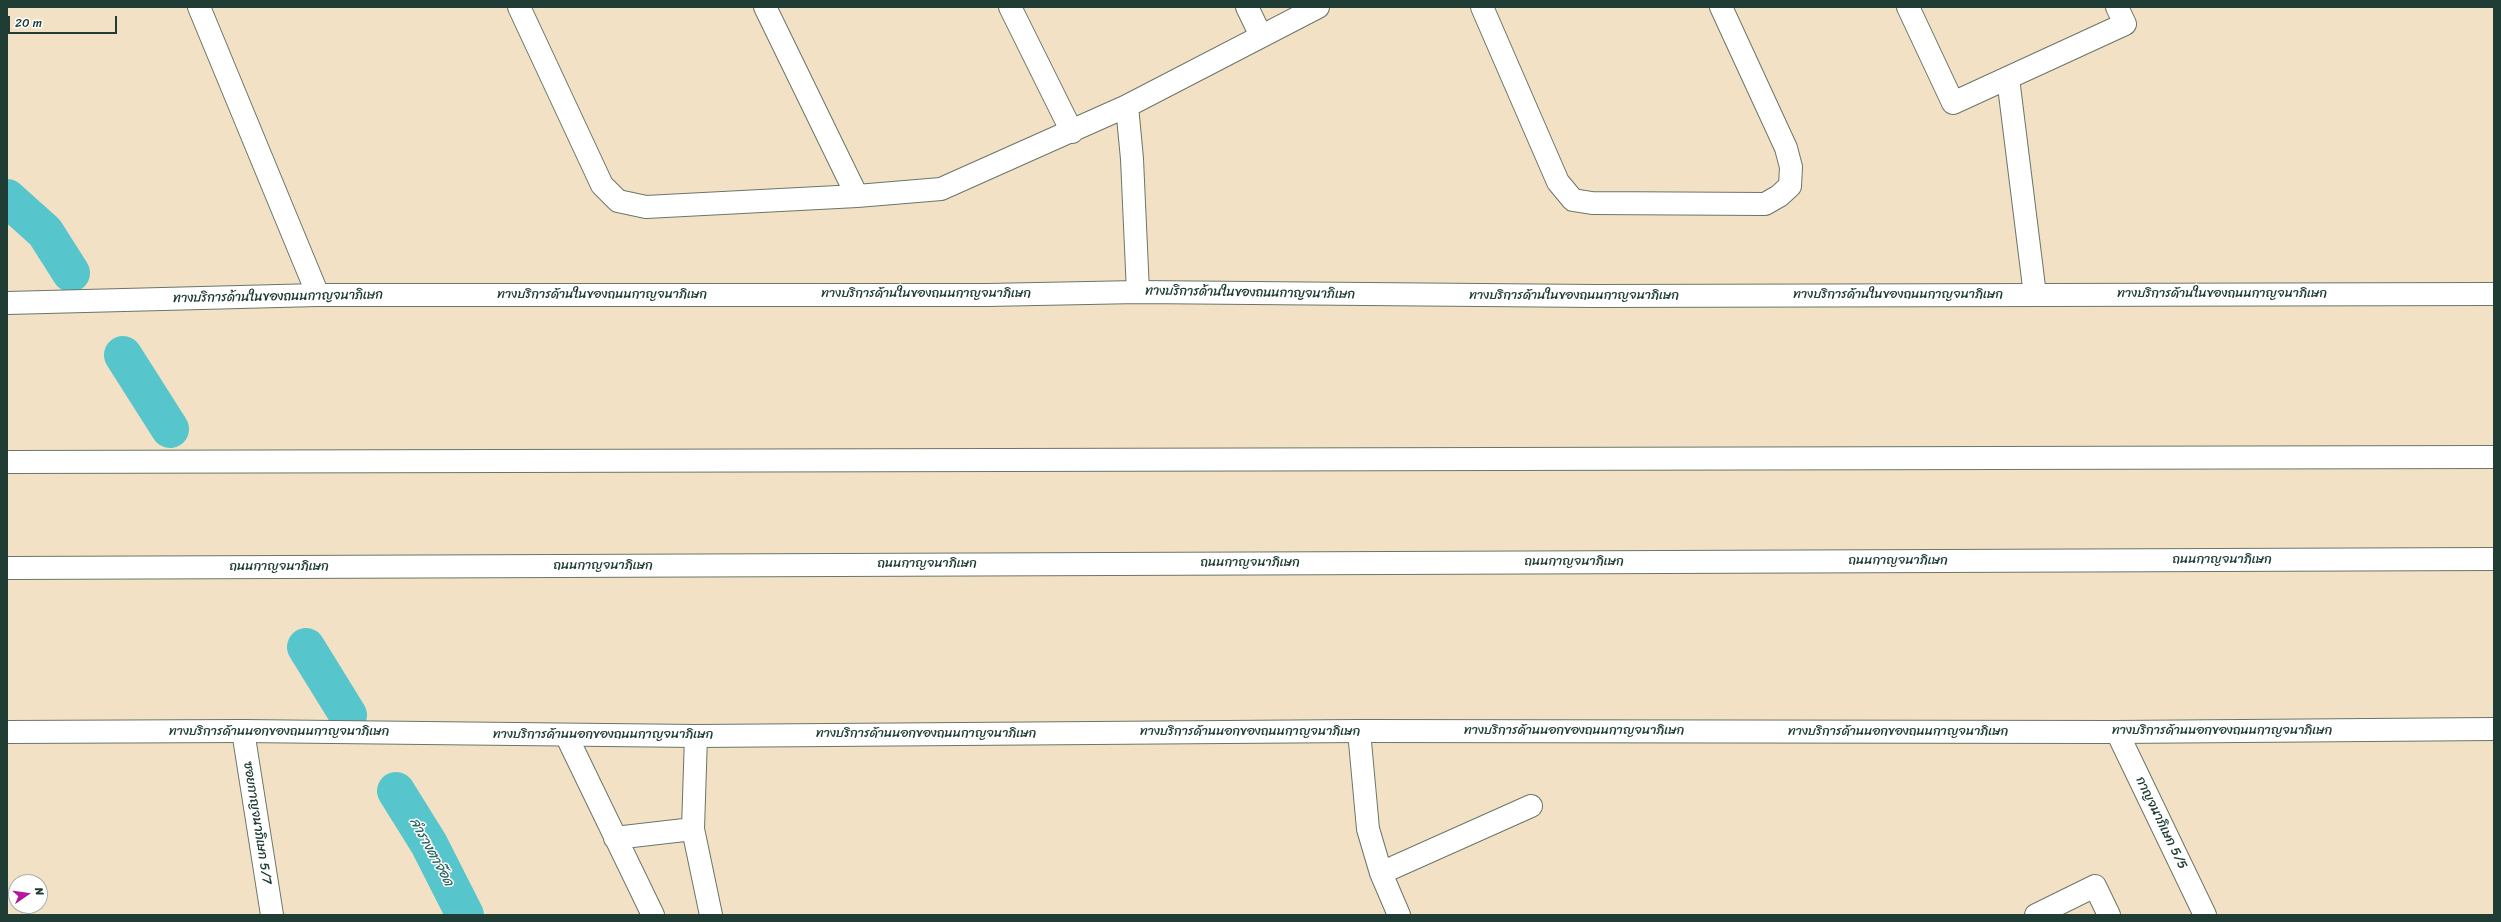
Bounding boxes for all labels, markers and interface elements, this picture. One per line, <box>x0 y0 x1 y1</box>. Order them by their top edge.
scale bar <box>10 8 119 34</box>
text: 20 m <box>15 12 42 34</box>
street label: ทางบริการด้านในของถนนกาญจนาภิเษก <box>1145 283 1355 303</box>
street label: ทางบริการด้านในของถนนกาญจนาภิเษก <box>821 286 1031 302</box>
street label: ทางบริการด้านในของถนนกาญจนาภิเษก <box>2117 286 2327 302</box>
street label: ทางบริการด้านในของถนนกาญจนาภิเษก <box>173 287 383 307</box>
street label: ทางบริการด้านในของถนนกาญจนาภิเษก <box>497 287 707 303</box>
street label: ทางบริการด้านในของถนนกาญจนาภิเษก <box>1793 287 2003 303</box>
street label: ทางบริการด้านในของถนนกาญจนาภิเษก <box>1469 288 1679 304</box>
street label: ถนนกาญจนาภิเษก <box>2172 552 2272 568</box>
street label: ถนนกาญจนาภิเษก <box>1848 553 1948 569</box>
street label: ถนนกาญจนาภิเษก <box>1524 554 1624 570</box>
street label: ถนนกาญจนาภิเษก <box>1200 555 1300 571</box>
street label: ถนนกาญจนาภิเษก <box>877 556 977 572</box>
street label: ถนนกาญจนาภิเษก <box>553 558 653 574</box>
street label: ถนนกาญจนาภิเษก <box>229 559 329 575</box>
street label: ทางบริการด้านนอกของถนนกาญจนาภิเษก <box>1464 723 1684 739</box>
street label: ทางบริการด้านนอกของถนนกาญจนาภิเษก <box>2112 723 2332 739</box>
street label: ทางบริการด้านนอกของถนนกาญจนาภิเษก <box>169 724 389 740</box>
street label: ทางบริการด้านนอกของถนนกาญจนาภิเษก <box>1140 724 1360 740</box>
street label: ทางบริการด้านนอกของถนนกาญจนาภิเษก <box>1788 724 2008 740</box>
street label: ทางบริการด้านนอกของถนนกาญจนาภิเษก <box>816 726 1036 742</box>
street label: ทางบริการด้านนอกของถนนกาญจนาภิเษก <box>493 727 713 743</box>
street label: ซอยกาญจนาภิเษก 5/7 <box>240 761 274 885</box>
street label: กาญจนาภิเษก 5/5 <box>2132 774 2190 872</box>
water label: ลำรางตาจ๊อด <box>405 815 457 889</box>
north arrow <box>8 874 48 914</box>
text: N <box>29 886 49 897</box>

